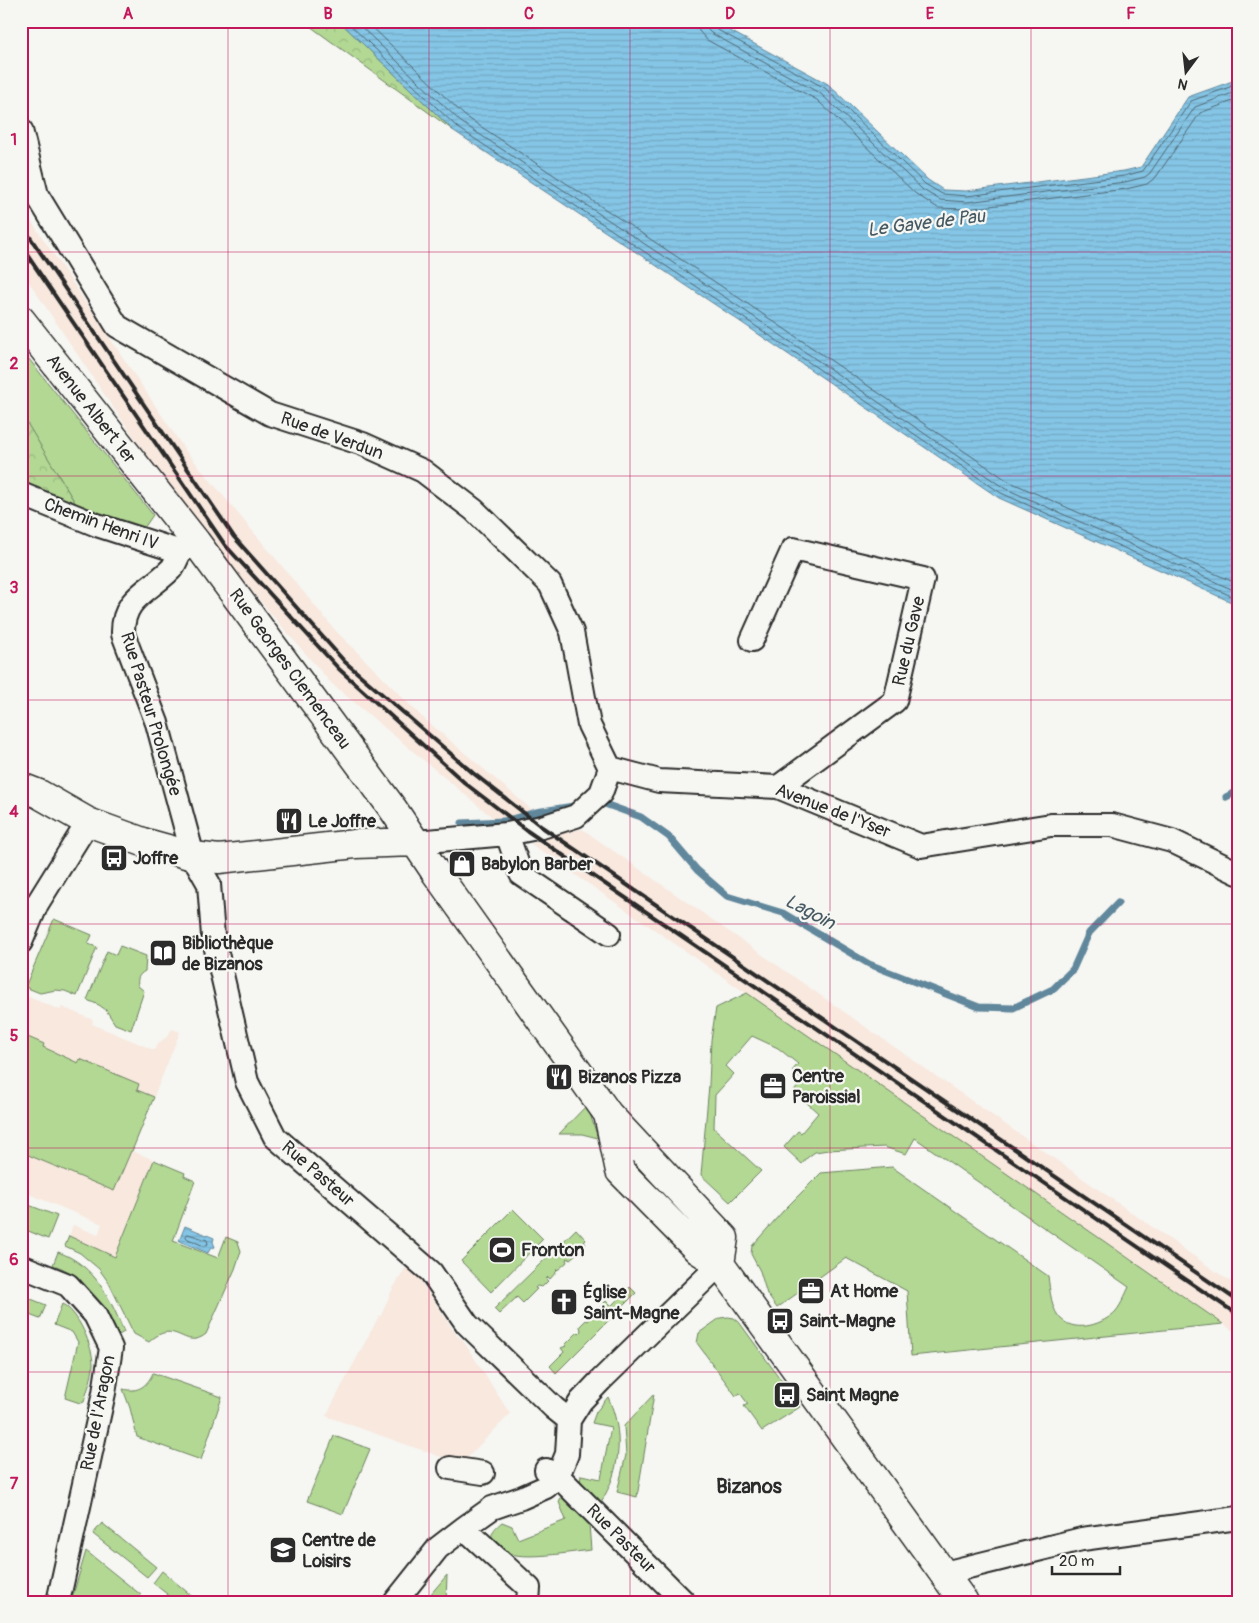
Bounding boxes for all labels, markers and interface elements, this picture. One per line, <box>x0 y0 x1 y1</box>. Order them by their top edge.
text: A <box>123 4 134 24</box>
text: B <box>323 4 333 24</box>
text: C <box>524 4 534 24</box>
text: D <box>725 4 735 24</box>
text: E <box>926 4 935 24</box>
text: F <box>1126 4 1136 24</box>
north arrow <box>1162 48 1212 98</box>
text: N <box>1176 75 1190 94</box>
text: 1 <box>11 130 17 150</box>
water label: Le Gave de Pau <box>866 204 988 242</box>
street label: Avenue Albert 1er <box>41 350 141 469</box>
text: 2 <box>10 354 19 374</box>
street label: Rue de Verdun <box>277 407 387 465</box>
street label: Chemin Henri IV <box>41 493 161 555</box>
text: 3 <box>10 578 19 598</box>
street label: Rue Georges Clemenceau <box>224 584 356 754</box>
street label: Rue du Gave <box>888 594 931 688</box>
street label: Rue Pasteur Prolongée <box>115 629 187 799</box>
street label: Avenue de l'Yser <box>772 778 894 844</box>
text: 4 <box>9 802 19 822</box>
restaurant icon: Le Joffre <box>274 806 304 836</box>
place label: Le Joffre <box>308 810 377 833</box>
bus stop icon: Joffre <box>99 843 129 873</box>
place label: Joffre <box>133 847 179 870</box>
shop icon: Babylon Barber <box>447 849 477 879</box>
place label: Babylon Barber <box>481 853 594 876</box>
water label: Lagoin <box>781 889 840 936</box>
place label: Bibliothèque de Bizanos <box>182 932 274 976</box>
library icon: Bibliothèque de Bizanos <box>148 938 178 968</box>
text: 5 <box>10 1026 19 1046</box>
restaurant icon: Bizanos Pizza <box>544 1062 574 1092</box>
place label: Centre Paroissial <box>792 1065 860 1109</box>
place label: Bizanos Pizza <box>578 1066 682 1089</box>
office icon: Centre Paroissial <box>758 1071 788 1101</box>
street label: Rue Pasteur <box>277 1136 360 1212</box>
sports icon: Fronton <box>487 1235 517 1265</box>
place label: Fronton <box>521 1239 584 1262</box>
text: 6 <box>9 1250 19 1270</box>
office icon: At Home <box>796 1276 826 1306</box>
place label: At Home <box>830 1280 899 1303</box>
place label: Église Saint-Magne <box>583 1281 680 1325</box>
church icon: Église Saint-Magne <box>549 1287 579 1317</box>
bus stop icon: Saint-Magne <box>765 1306 795 1336</box>
place label: Saint-Magne <box>799 1310 896 1333</box>
street label: Rue de l'Aragon <box>76 1353 120 1473</box>
bus stop icon: Saint Magne <box>772 1380 802 1410</box>
place label: Saint Magne <box>806 1384 900 1407</box>
text: 7 <box>10 1474 19 1494</box>
district label: Bizanos <box>716 1474 782 1499</box>
street label: Rue Pasteur <box>581 1499 661 1579</box>
place label: Centre de Loisirs <box>302 1529 377 1573</box>
school or university icon: Centre de Loisirs <box>268 1535 298 1565</box>
scale bar <box>1052 1543 1119 1575</box>
text: 20 m <box>1059 1552 1094 1571</box>

